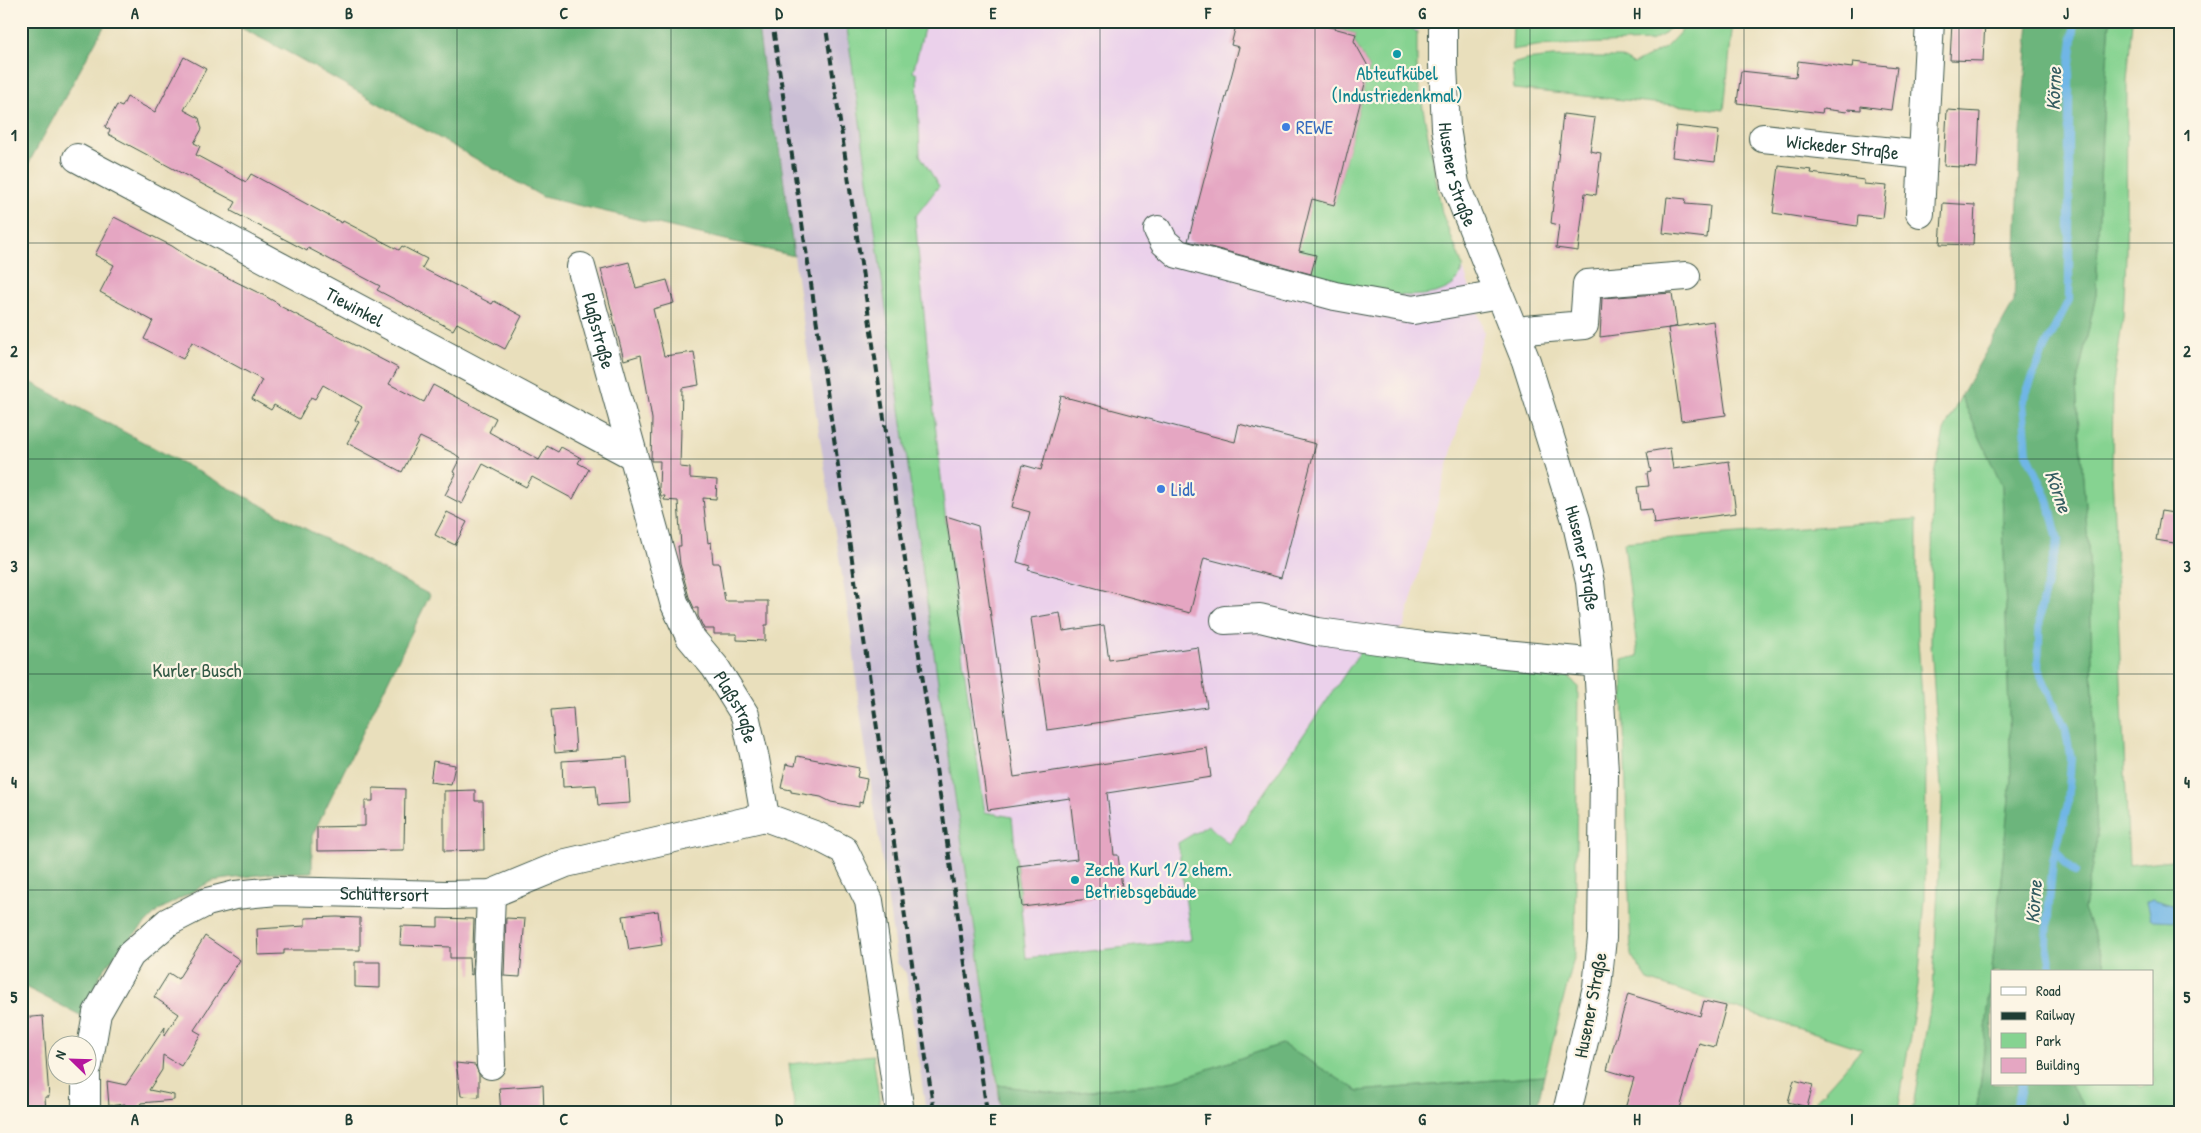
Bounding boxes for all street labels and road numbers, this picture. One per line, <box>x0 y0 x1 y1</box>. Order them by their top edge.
street label: Husener Straße <box>1433 122 1484 231</box>
street label: Wickeder Straße <box>1785 128 1901 165</box>
street label: Tiewinkel <box>321 280 389 333</box>
street label: Plaßstraße <box>576 290 622 372</box>
street label: Husener Straße <box>1559 502 1606 612</box>
street label: Plaßstraße <box>708 666 764 746</box>
street label: Schüttersort <box>340 879 429 908</box>
street label: Husener Straße <box>1567 950 1613 1060</box>

